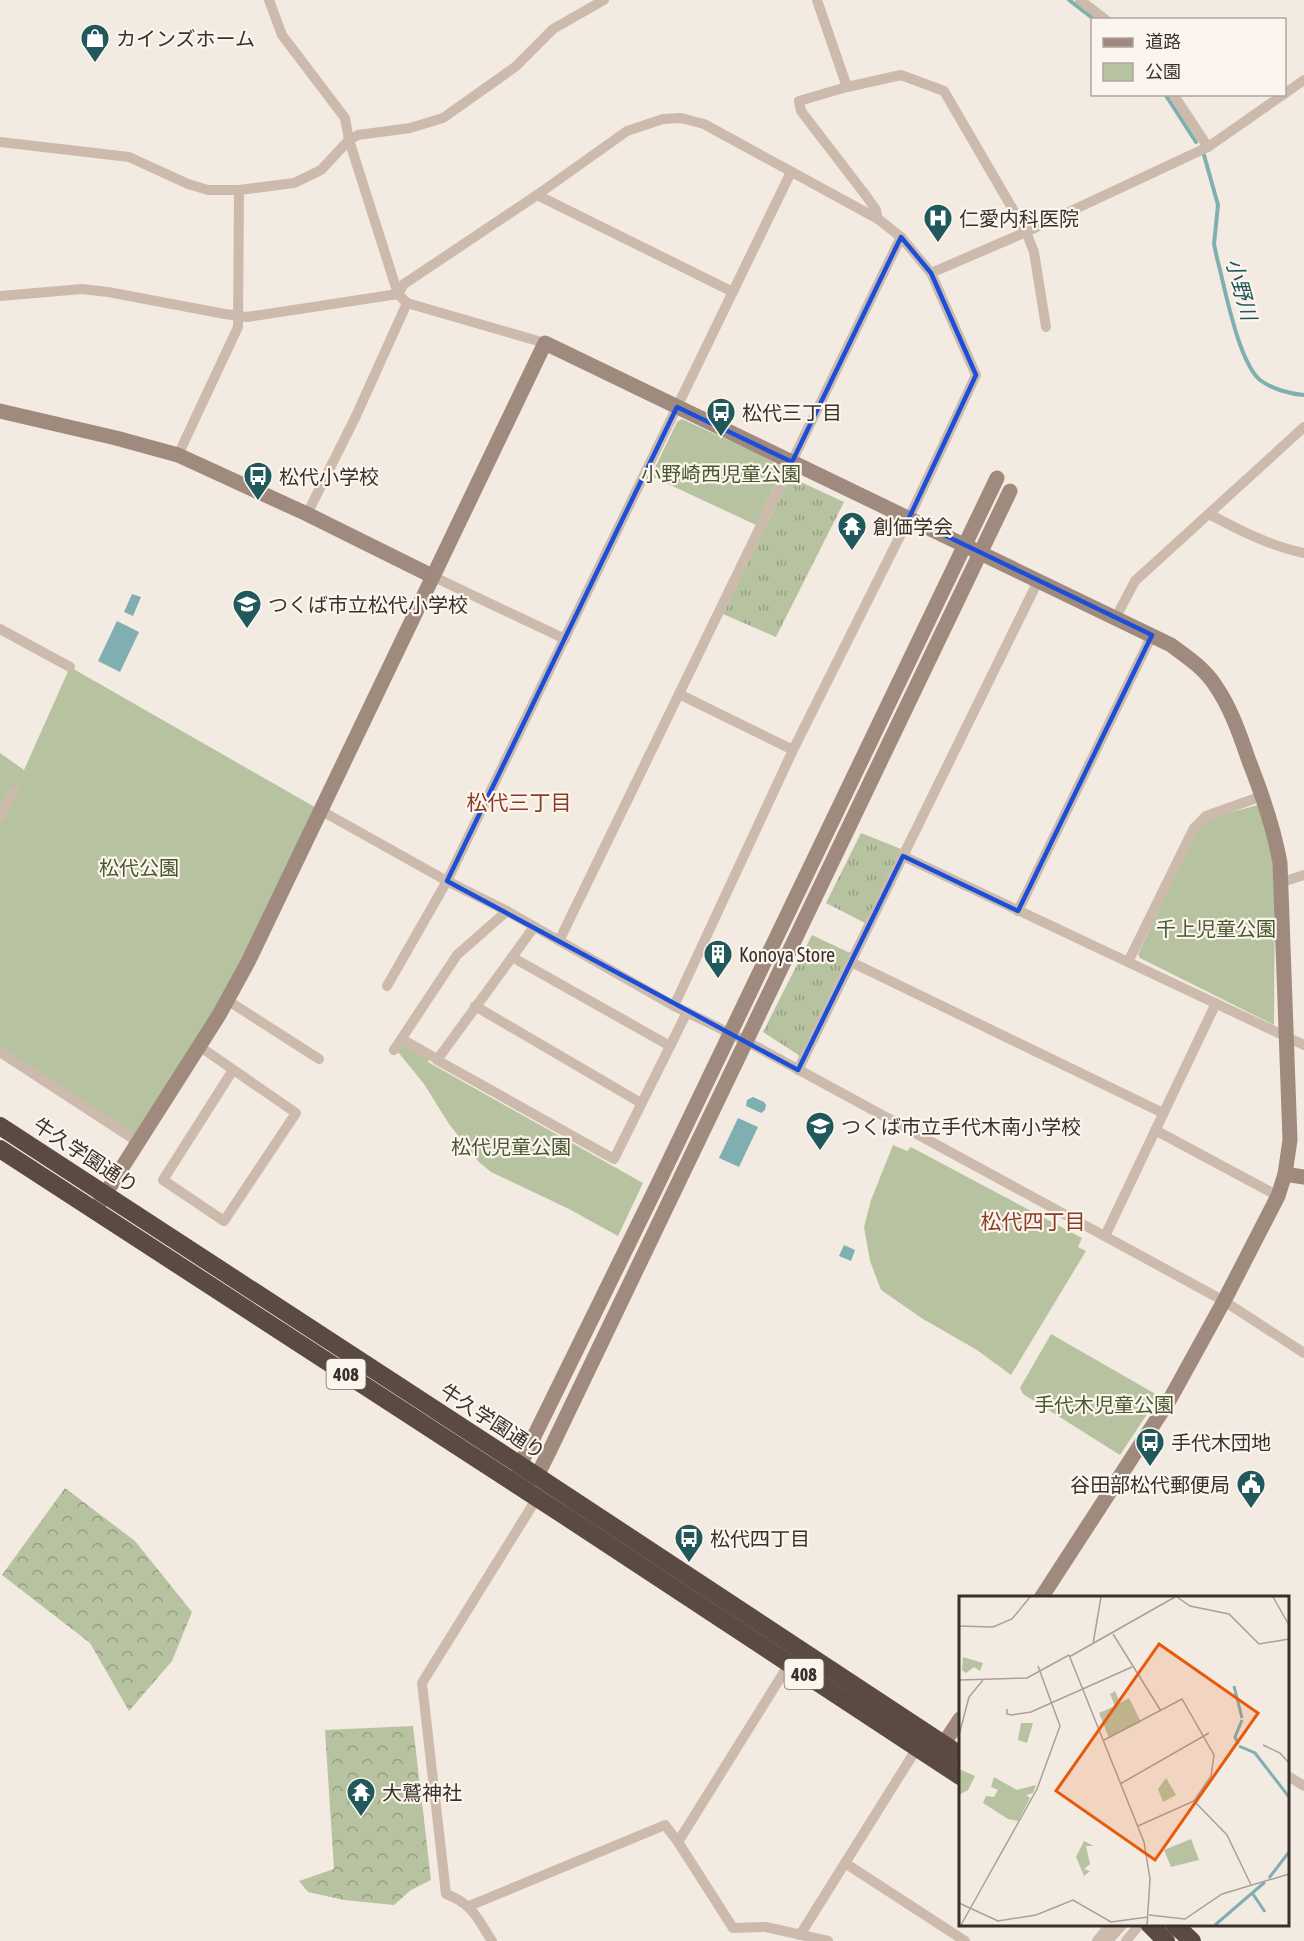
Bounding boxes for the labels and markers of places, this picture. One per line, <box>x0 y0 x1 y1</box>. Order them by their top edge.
shop icon: カインズホーム <box>79 22 111 64</box>
place label: カインズホーム <box>116 27 255 50</box>
hospital icon: 仁愛内科医院 <box>922 202 954 244</box>
place label: 仁愛内科医院 <box>959 207 1079 230</box>
bus stop icon: 松代三丁目 <box>705 396 737 438</box>
place label: 松代三丁目 <box>742 401 842 424</box>
bus stop icon: 松代小学校 <box>242 460 274 502</box>
place label: 松代小学校 <box>279 465 379 488</box>
temple icon: 創価学会 <box>836 510 868 552</box>
place label: 創価学会 <box>873 515 953 538</box>
school or university icon: つくば市立松代小学校 <box>231 588 263 630</box>
place label: つくば市立松代小学校 <box>268 593 468 616</box>
building icon: Konoya Store <box>702 938 734 980</box>
place label: Konoya Store <box>739 943 835 966</box>
school or university icon: つくば市立手代木南小学校 <box>804 1110 836 1152</box>
place label: つくば市立手代木南小学校 <box>841 1115 1081 1138</box>
bus stop icon: 手代木団地 <box>1134 1426 1166 1468</box>
place label: 手代木団地 <box>1171 1431 1271 1454</box>
public building icon: 谷田部松代郵便局 <box>1235 1468 1267 1510</box>
place label: 谷田部松代郵便局 <box>1070 1473 1230 1496</box>
bus stop icon: 松代四丁目 <box>673 1522 705 1564</box>
place label: 松代四丁目 <box>710 1527 810 1550</box>
temple icon: 大鷲神社 <box>345 1776 377 1818</box>
place label: 大鷲神社 <box>382 1781 462 1804</box>

